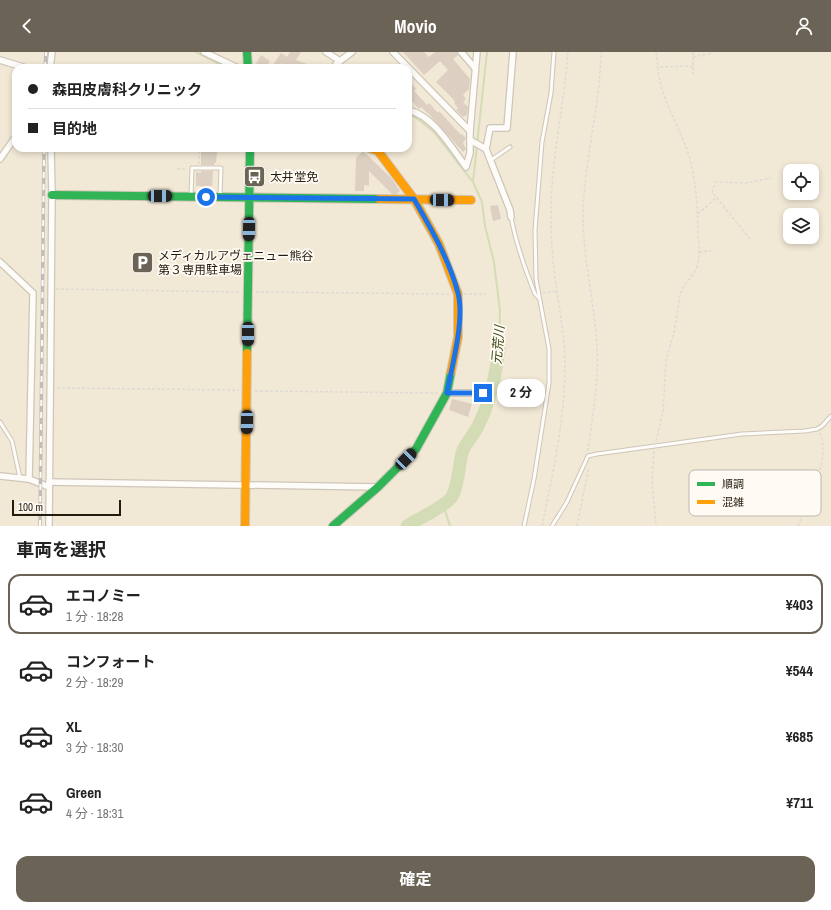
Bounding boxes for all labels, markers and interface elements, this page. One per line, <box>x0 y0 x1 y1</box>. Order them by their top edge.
text: Movio <box>394 14 437 39</box>
icon: back <box>16 15 38 37</box>
icon: person <box>793 15 815 37</box>
text: 森田皮膚科クリニック <box>52 79 202 100</box>
text: 目的地 <box>52 118 97 139</box>
bus stop icon: 太井堂免 <box>242 164 268 190</box>
map controls <box>783 164 819 244</box>
button: locate <box>783 164 819 200</box>
place label: 太井堂免 <box>270 169 318 185</box>
route start <box>197 188 215 206</box>
car <box>148 190 172 202</box>
car <box>430 194 454 206</box>
button: layers <box>783 208 819 244</box>
car <box>243 217 255 241</box>
place label: メディカルアヴェニュー熊谷 第３専用駐車場 <box>158 248 313 278</box>
parking icon: メディカルアヴェニュー熊谷 第３専用駐車場 <box>129 250 155 276</box>
car <box>242 322 254 346</box>
water label: 元荒川 <box>488 323 508 365</box>
callout: 2 分 <box>497 379 545 407</box>
route end <box>474 384 492 402</box>
text: 2 分 <box>510 384 532 401</box>
car <box>241 410 253 434</box>
car <box>393 446 419 472</box>
legend <box>689 470 821 516</box>
text: 順調 <box>722 477 744 491</box>
text: 混雑 <box>722 495 744 509</box>
scale bar <box>12 498 121 517</box>
text: 100 m <box>18 500 43 514</box>
text: 車両を選択 <box>16 537 106 562</box>
text: エコノミー <box>66 585 141 606</box>
icon: car <box>18 586 54 622</box>
text: ¥403 <box>786 594 813 615</box>
text: 1 分 · 18:28 <box>66 608 123 625</box>
text: コンフォート <box>66 651 156 672</box>
icon: car <box>18 652 54 688</box>
text: ¥544 <box>786 660 813 681</box>
text: 2 分 · 18:29 <box>66 674 123 691</box>
text: XL <box>66 716 82 737</box>
icon: car <box>18 718 54 754</box>
text: ¥685 <box>786 726 813 747</box>
text: 3 分 · 18:30 <box>66 739 123 756</box>
text: Green <box>66 782 102 803</box>
icon: car <box>18 784 54 820</box>
text: ¥711 <box>786 792 813 813</box>
text: 4 分 · 18:31 <box>66 805 123 822</box>
button: 確定 <box>16 856 815 902</box>

